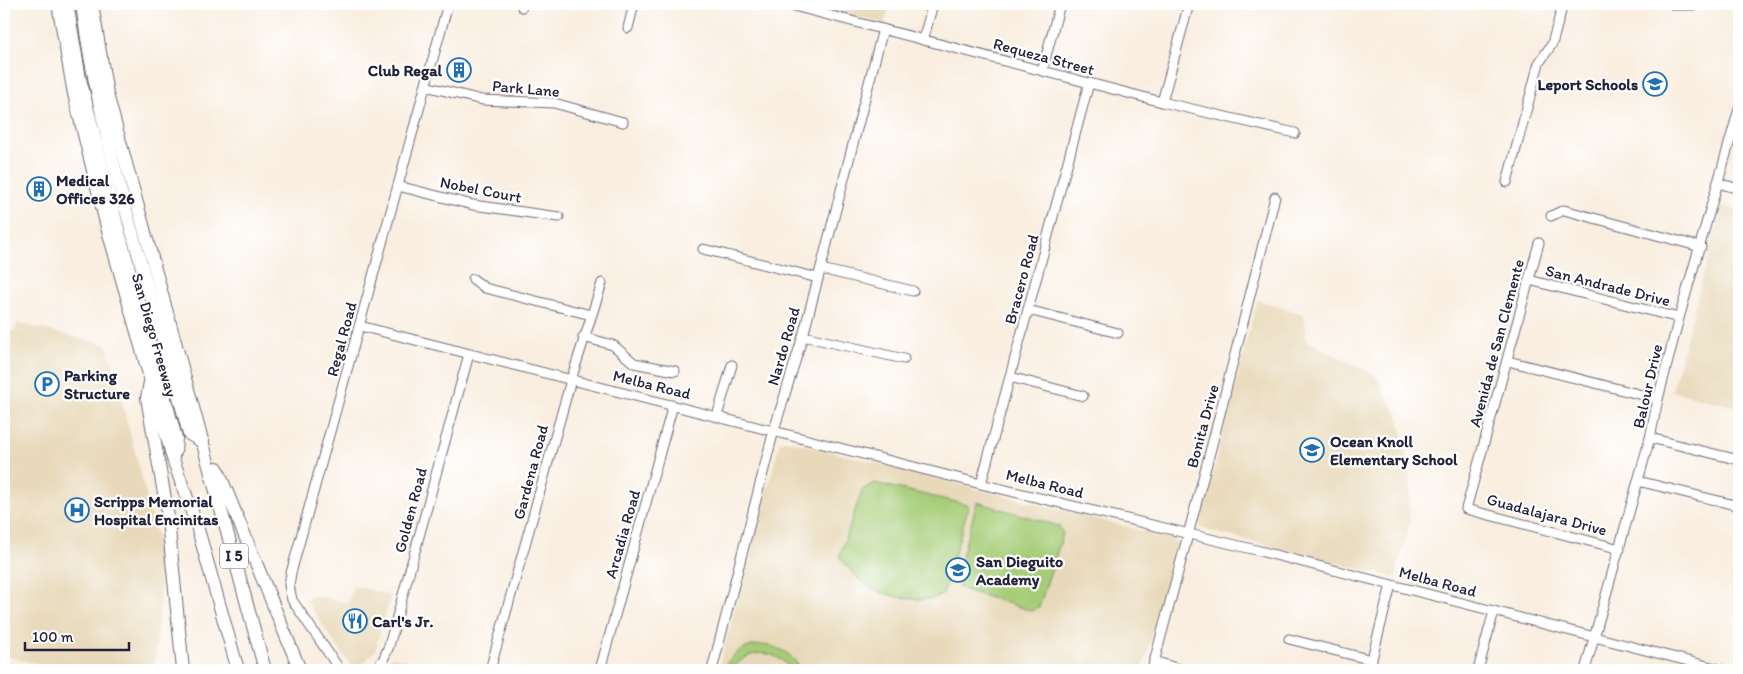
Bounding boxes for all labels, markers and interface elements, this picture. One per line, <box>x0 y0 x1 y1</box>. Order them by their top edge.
street label: Requeza Street <box>991 34 1096 79</box>
building icon: Club Regal <box>446 57 472 83</box>
place label: Club Regal <box>368 61 442 81</box>
school or university icon: Leport Schools <box>1642 71 1668 97</box>
place label: Leport Schools <box>1537 75 1638 95</box>
street label: Park Lane <box>491 76 561 101</box>
place label: Medical Offices 326 <box>56 171 135 208</box>
street label: Nobel Court <box>439 172 523 207</box>
building icon: Medical Offices 326 <box>26 176 52 202</box>
street label: Bracero Road <box>1000 232 1043 326</box>
street label: Avenida de San Clemente <box>1465 257 1528 429</box>
street label: San Andrade Drive <box>1544 261 1672 310</box>
street label: San Diego Freeway <box>128 271 181 400</box>
street label: Regal Road <box>322 299 361 379</box>
street label: Nardo Road <box>763 304 804 388</box>
street label: Balour Drive <box>1629 342 1666 430</box>
place label: Parking Structure <box>64 366 130 403</box>
street label: Melba Road <box>611 366 693 403</box>
parking icon: Parking Structure <box>34 371 60 397</box>
street label: Bonita Drive <box>1182 382 1223 470</box>
street label: Gardena Road <box>509 423 552 522</box>
place label: Ocean Knoll Elementary School <box>1330 432 1458 470</box>
school or university icon: Ocean Knoll Elementary School <box>1299 437 1325 463</box>
street label: Golden Road <box>390 465 431 555</box>
street label: Melba Road <box>1004 465 1086 502</box>
street label: Arcadia Road <box>601 487 644 581</box>
street label: Guadalajara Drive <box>1485 489 1609 540</box>
place label: Scripps Memorial Hospital Encinitas <box>94 492 218 530</box>
hospital icon: Scripps Memorial Hospital Encinitas <box>64 497 90 523</box>
road number: I 5 <box>220 544 248 568</box>
place label: San Dieguito Academy <box>975 552 1063 590</box>
school or university icon: San Dieguito Academy <box>945 557 971 583</box>
street label: Melba Road <box>1397 562 1479 601</box>
restaurant icon: Carl's Jr. <box>342 608 368 634</box>
place label: Carl's Jr. <box>372 612 433 631</box>
scale bar <box>25 619 129 651</box>
text: 100 m <box>32 628 74 646</box>

